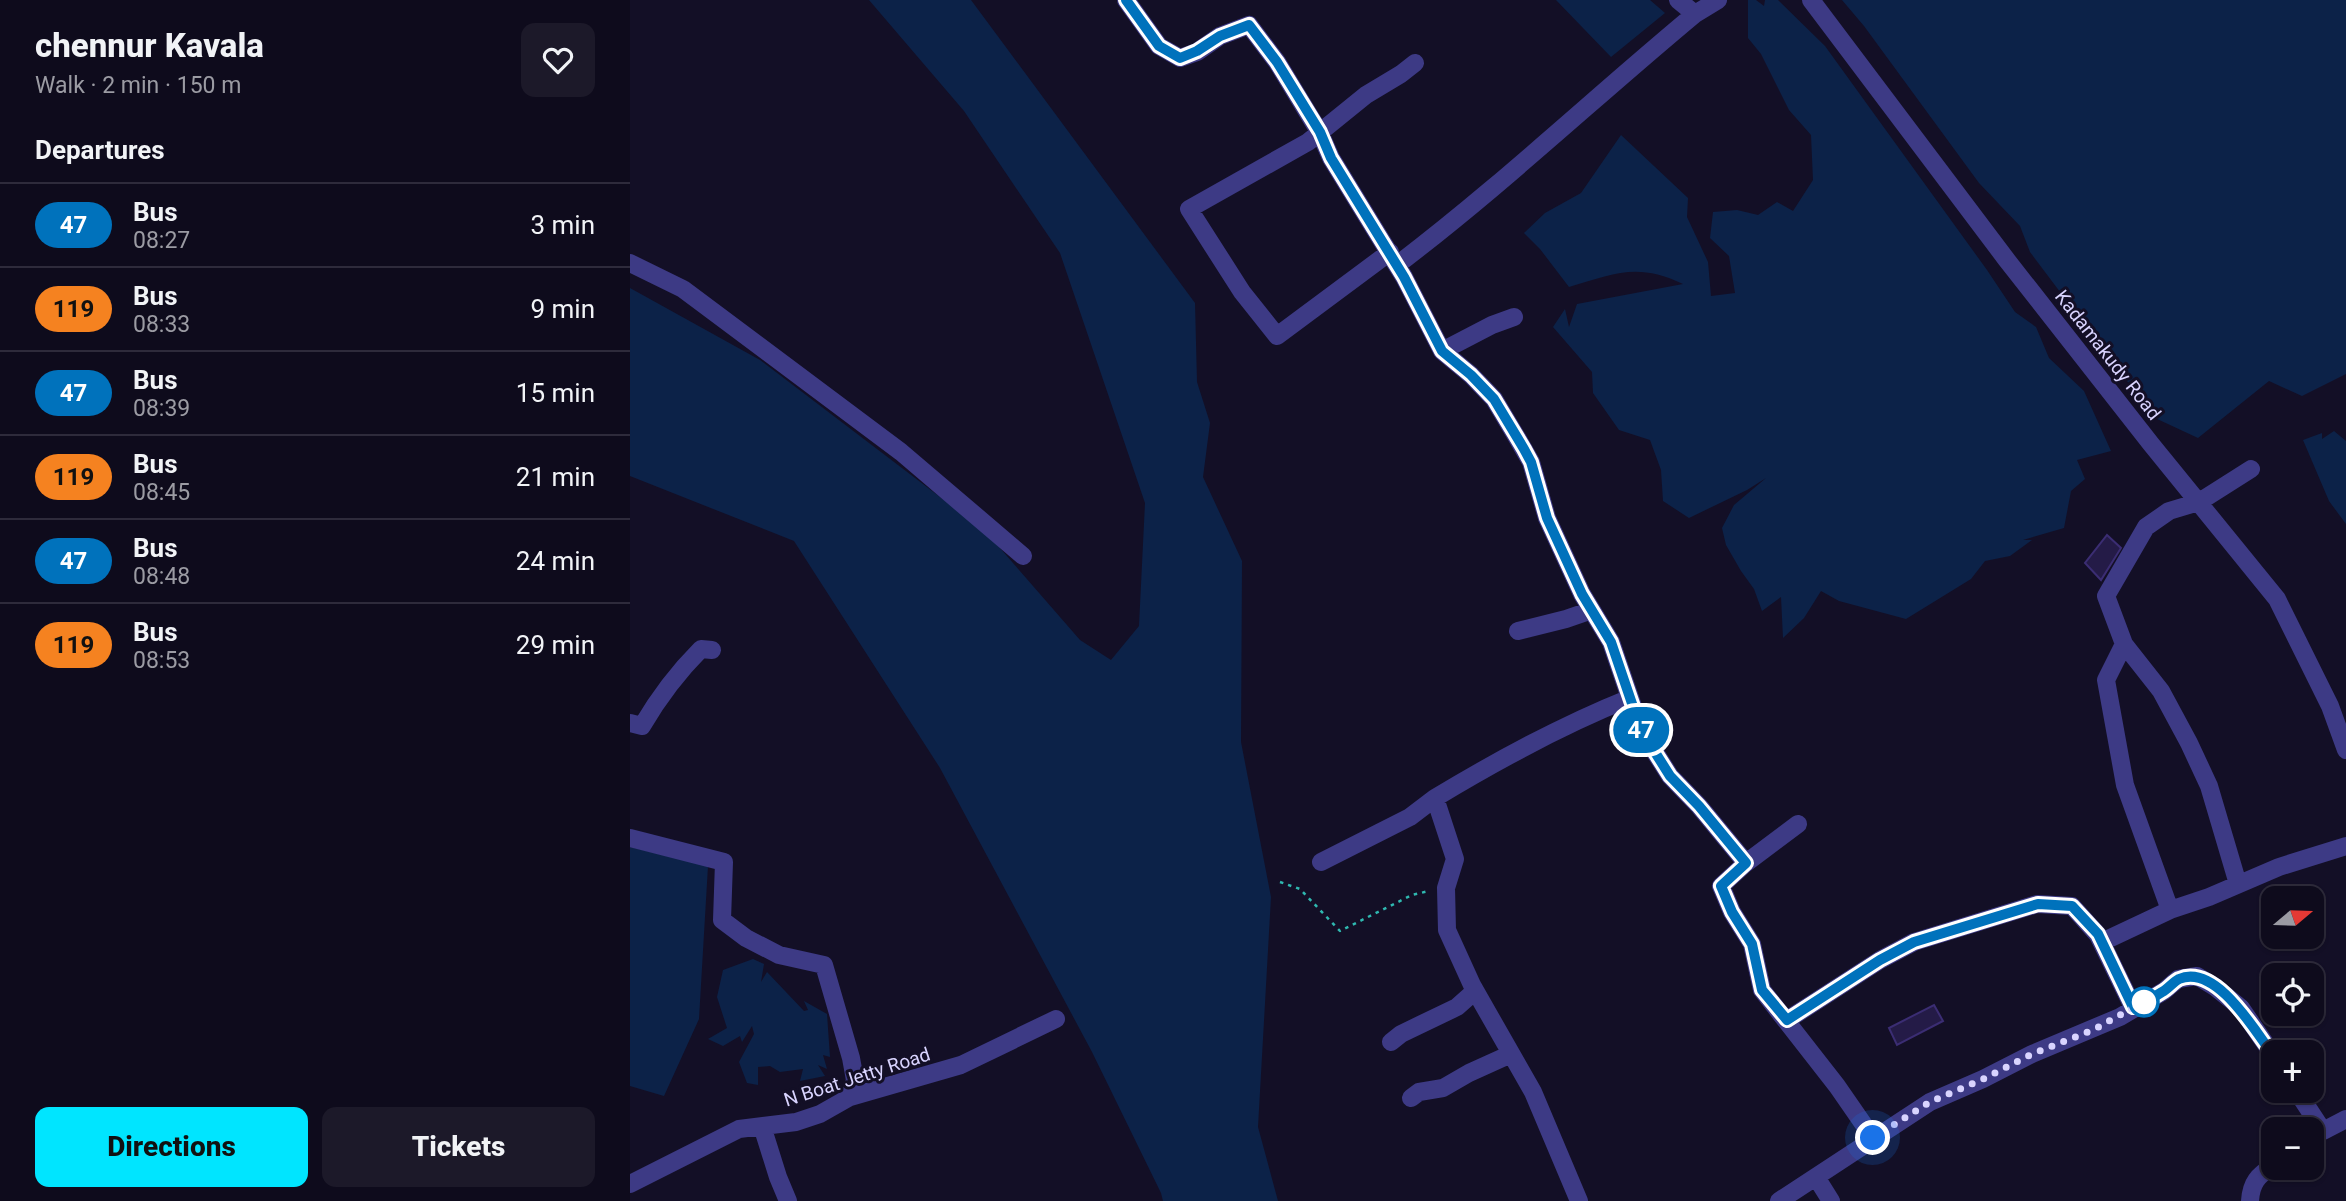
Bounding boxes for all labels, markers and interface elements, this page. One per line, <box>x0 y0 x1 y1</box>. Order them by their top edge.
button: heart <box>521 23 595 97</box>
text: chennur Kavala <box>35 26 264 65</box>
text: Walk · 2 min · 150 m <box>35 72 241 99</box>
text: Departures <box>35 135 165 165</box>
text: Bus <box>133 197 178 227</box>
text: 3 min <box>530 210 595 240</box>
text: 47 <box>60 211 87 239</box>
text: 08:27 <box>133 227 190 254</box>
text: Bus <box>133 281 178 311</box>
street label: Kadamakudy Road <box>2050 286 2166 424</box>
text: 9 min <box>530 294 595 324</box>
text: 119 <box>53 295 94 323</box>
text: 08:33 <box>133 311 190 338</box>
text: Bus <box>133 365 178 395</box>
text: 15 min <box>516 378 595 408</box>
text: 47 <box>60 379 87 407</box>
text: 08:39 <box>133 395 190 422</box>
text: Bus <box>133 449 178 479</box>
text: 21 min <box>516 462 595 492</box>
text: 119 <box>53 463 94 491</box>
text: 08:45 <box>133 479 190 506</box>
text: Bus <box>133 533 178 563</box>
text: 24 min <box>516 546 595 576</box>
text: 47 <box>60 547 87 575</box>
text: 08:48 <box>133 563 190 590</box>
text: Bus <box>133 617 178 647</box>
text: 29 min <box>516 630 595 660</box>
text: 119 <box>53 631 94 659</box>
text: 08:53 <box>133 647 190 674</box>
line badge: 47 <box>1609 707 1672 753</box>
text: 47 <box>1627 716 1655 744</box>
north arrow <box>2261 886 2324 948</box>
map controls <box>2261 886 2324 1180</box>
button: locate <box>2261 963 2324 1026</box>
unlabelled marker <box>2129 987 2159 1017</box>
button: + <box>2261 1040 2324 1103</box>
street label: N Boat Jetty Road <box>781 1043 933 1111</box>
button: Directions <box>35 1107 308 1187</box>
button: Tickets <box>322 1107 595 1187</box>
button: − <box>2261 1117 2324 1180</box>
your location <box>1855 1120 1890 1155</box>

